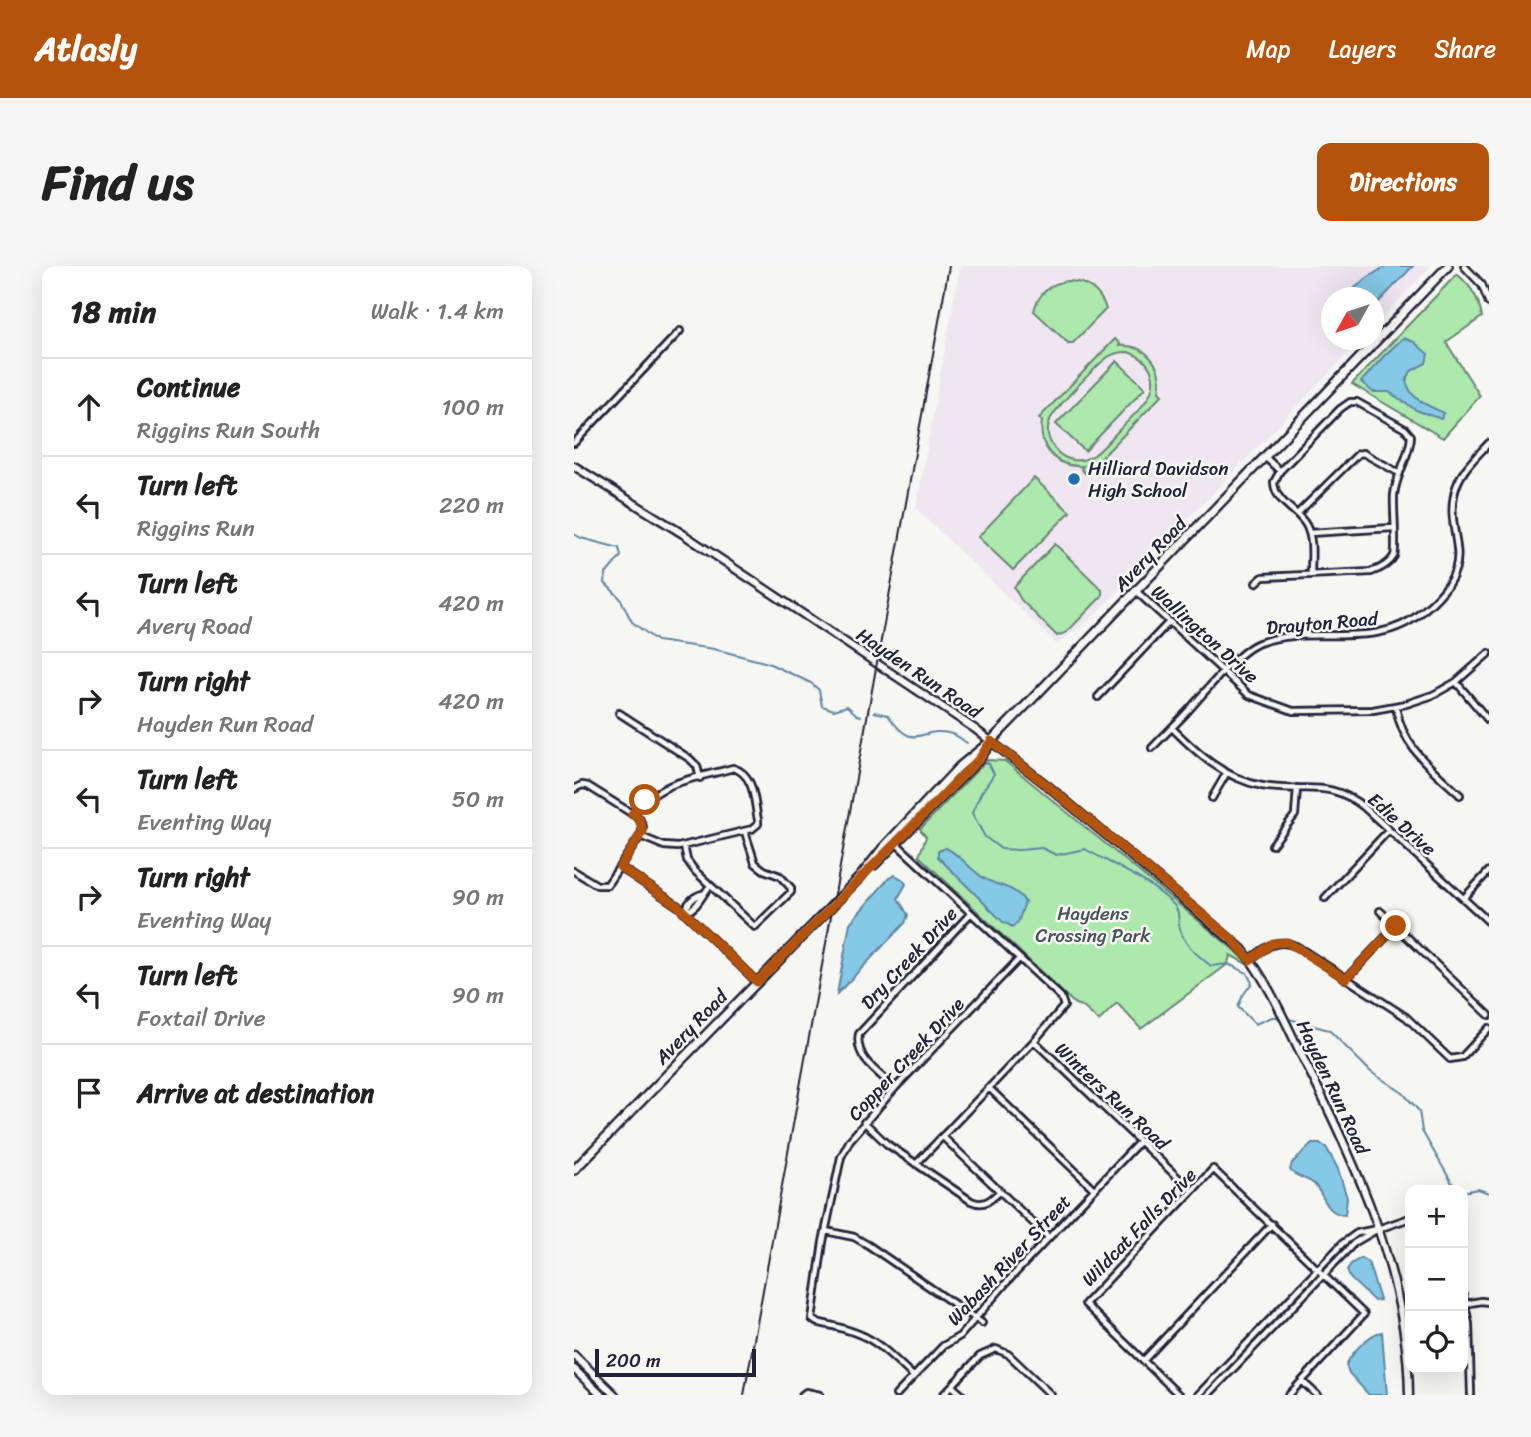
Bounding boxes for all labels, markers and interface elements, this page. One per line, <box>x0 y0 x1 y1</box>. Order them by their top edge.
text: Atlasly <box>35 20 137 78</box>
text: Map <box>1246 28 1291 70</box>
text: Layers <box>1329 28 1396 70</box>
text: Share <box>1434 28 1496 70</box>
text: Find us <box>42 139 194 226</box>
button: Directions <box>1317 143 1489 221</box>
text: 18 min <box>70 285 156 339</box>
north arrow <box>1321 287 1384 350</box>
text: Walk · 1.4 km <box>371 291 504 332</box>
text: Continue <box>137 364 240 410</box>
text: 100 m <box>441 387 504 428</box>
icon: ahead <box>70 388 108 426</box>
text: Riggins Run South <box>137 410 320 451</box>
place label: Hilliard Davidson High School <box>1088 452 1228 507</box>
text: Turn left <box>137 462 237 508</box>
marker: Hilliard Davidson High School <box>1066 471 1082 487</box>
text: 220 m <box>439 485 504 526</box>
icon: left <box>70 486 108 524</box>
street label: Avery Road <box>1105 507 1196 600</box>
text: Riggins Run <box>137 508 255 549</box>
text: Turn left <box>137 560 237 606</box>
street label: Wallington Drive <box>1143 576 1267 692</box>
text: 420 m <box>438 583 504 624</box>
icon: left <box>70 584 108 622</box>
street label: Drayton Road <box>1265 602 1380 644</box>
text: Avery Road <box>137 606 251 647</box>
street label: Hayden Run Road <box>849 619 989 728</box>
text: Turn right <box>137 658 250 704</box>
text: 420 m <box>438 681 504 722</box>
icon: right <box>70 682 108 720</box>
text: Hayden Run Road <box>137 704 313 745</box>
text: Turn left <box>137 756 237 802</box>
text: 50 m <box>452 779 504 820</box>
icon: left <box>70 780 108 818</box>
route start <box>629 784 660 815</box>
street label: Edie Drive <box>1360 784 1444 864</box>
text: Eventing Way <box>137 802 271 843</box>
text: Turn right <box>137 854 250 900</box>
text: 90 m <box>452 877 504 918</box>
icon: right <box>70 878 108 916</box>
park label: Haydens Crossing Park <box>1036 897 1151 952</box>
street label: Dry Creek Drive <box>852 899 966 1017</box>
text: Eventing Way <box>137 900 271 941</box>
route end <box>1380 910 1411 941</box>
text: Turn left <box>137 952 237 998</box>
text: 90 m <box>452 975 504 1016</box>
icon: left <box>70 976 108 1014</box>
street label: Avery Road <box>646 980 737 1073</box>
street label: Copper Creek Drive <box>839 989 973 1129</box>
text: Foxtail Drive <box>137 998 266 1039</box>
street label: Hayden Run Road <box>1287 1014 1379 1161</box>
street label: Winters Run Road <box>1047 1034 1179 1160</box>
text: Arrive at destination <box>137 1070 374 1116</box>
icon: arrive <box>70 1074 108 1112</box>
street label: Wildcat Falls Drive <box>1073 1160 1205 1294</box>
map controls <box>1405 1185 1468 1374</box>
button: + <box>1405 1185 1468 1248</box>
street label: Wabash River Street <box>939 1186 1079 1334</box>
button: − <box>1405 1248 1468 1311</box>
button: locate <box>1405 1311 1468 1374</box>
text: 200 m <box>606 1344 661 1377</box>
scale bar <box>595 1346 756 1378</box>

